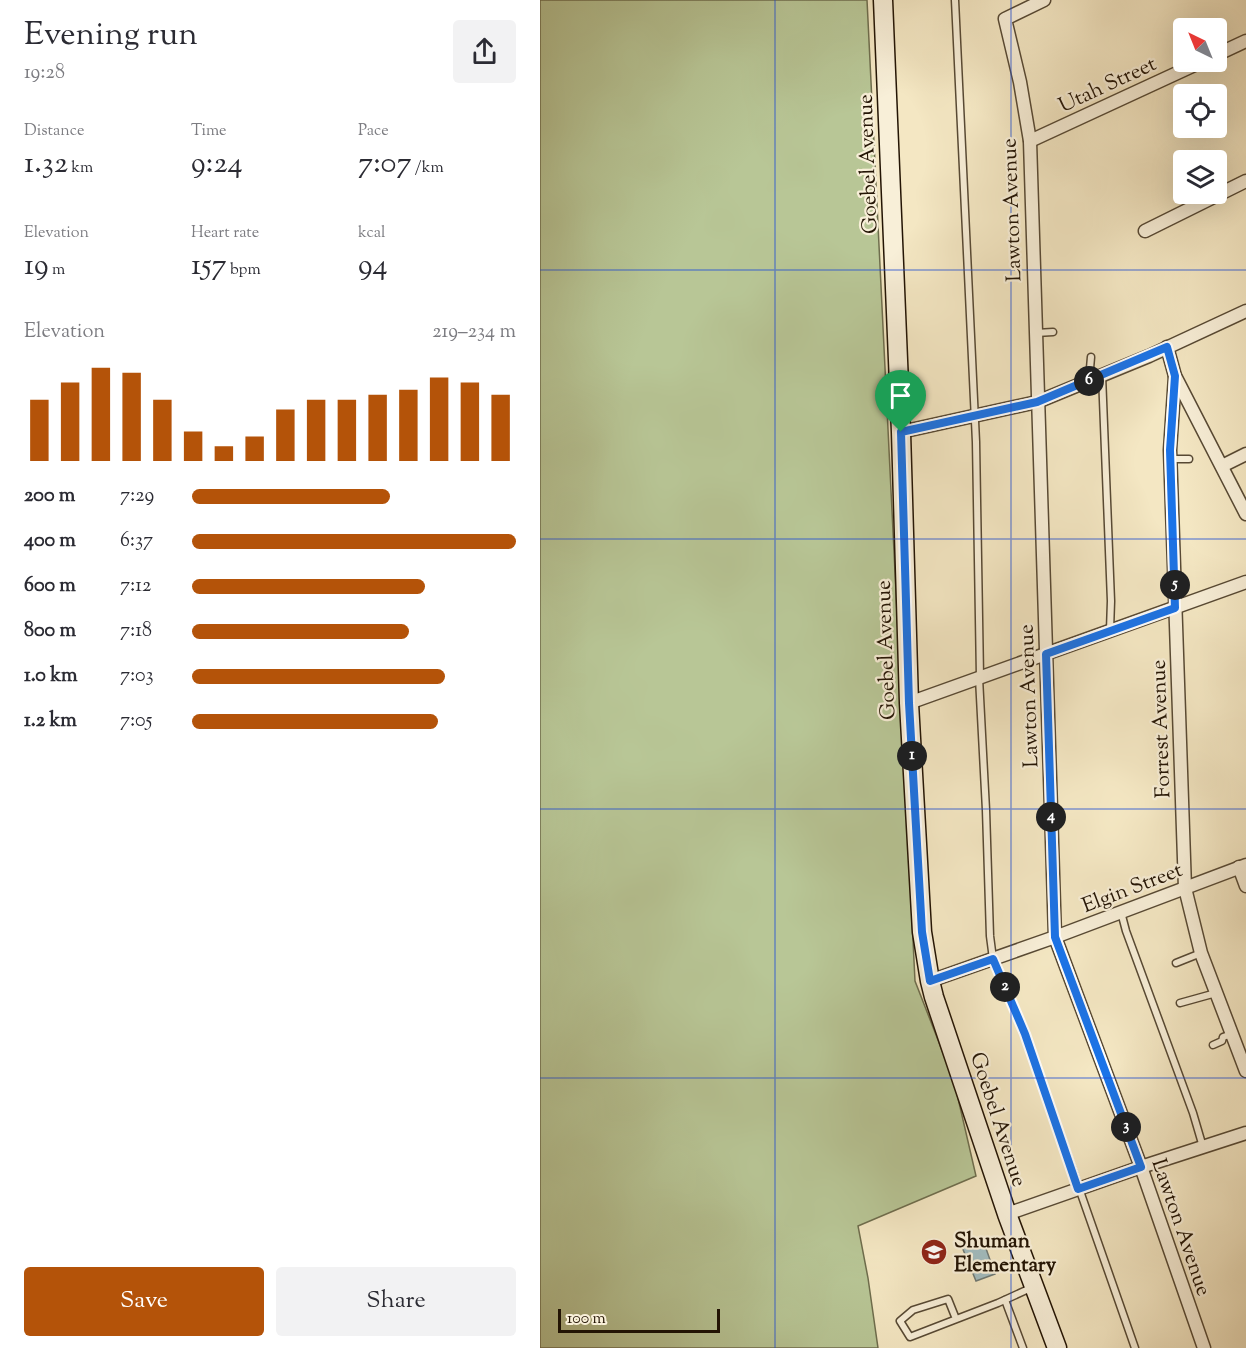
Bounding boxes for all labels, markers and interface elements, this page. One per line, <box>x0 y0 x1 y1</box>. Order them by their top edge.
text: Evening run <box>24 12 198 60</box>
north arrow <box>1173 18 1227 72</box>
map controls <box>1173 18 1227 204</box>
button: share <box>453 20 516 83</box>
street label: Utah Street <box>1054 50 1162 122</box>
text: 19:28 <box>24 59 65 88</box>
button: locate <box>1173 84 1227 138</box>
street label: Goebel Avenue <box>852 93 886 234</box>
text: Distance <box>24 120 84 143</box>
text: Time <box>191 120 227 143</box>
text: Pace <box>358 120 389 143</box>
street label: Lawton Avenue <box>996 138 1030 282</box>
text: 1.32 <box>24 143 68 186</box>
text: 9:24 <box>191 143 243 186</box>
text: 7:07 <box>358 143 411 186</box>
button: layers <box>1173 150 1227 204</box>
text: km <box>68 157 93 180</box>
text: /km <box>411 157 444 180</box>
text: Elevation <box>24 222 89 245</box>
text: Heart rate <box>191 222 259 245</box>
text: kcal <box>358 222 386 245</box>
text: 19 <box>24 245 48 288</box>
text: 157 <box>191 245 227 288</box>
text: 94 <box>358 245 388 288</box>
text: m <box>48 259 65 282</box>
text: bpm <box>227 259 261 282</box>
text: Elevation <box>24 318 105 347</box>
text: 219–234 m <box>432 318 516 347</box>
pin: 6 <box>1074 366 1104 396</box>
text: 6 <box>1085 369 1093 392</box>
pin <box>875 370 926 432</box>
icon: arrive <box>884 379 917 412</box>
text: 200 m <box>24 482 75 511</box>
text: 7:29 <box>120 482 154 511</box>
text: 400 m <box>24 527 76 556</box>
text: 6:37 <box>120 527 153 556</box>
pin: 5 <box>1160 570 1190 600</box>
text: 600 m <box>24 572 76 601</box>
text: 7:12 <box>120 572 151 601</box>
text: 5 <box>1172 573 1178 596</box>
street label: Goebel Avenue <box>870 579 904 720</box>
text: 800 m <box>24 617 76 646</box>
text: 7:18 <box>120 617 152 646</box>
street label: Lawton Avenue <box>1013 624 1047 768</box>
street label: Forrest Avenue <box>1145 659 1179 799</box>
text: 1.0 km <box>24 662 78 691</box>
text: 7:03 <box>120 662 154 691</box>
text: 1.2 km <box>24 707 77 736</box>
text: 7:05 <box>120 707 152 736</box>
pin: 1 <box>897 741 927 771</box>
text: 1 <box>909 744 915 767</box>
pin: 4 <box>1036 802 1066 832</box>
text: 4 <box>1047 805 1055 828</box>
street label: Elgin Street <box>1078 856 1187 922</box>
pin: 2 <box>990 972 1020 1002</box>
text: 2 <box>1001 975 1009 998</box>
street label: Goebel Avenue <box>961 1048 1033 1191</box>
pin: 3 <box>1111 1112 1141 1142</box>
text: 3 <box>1123 1115 1129 1138</box>
street label: Lawton Avenue <box>1143 1155 1218 1300</box>
place label: Shuman Elementary <box>954 1227 1057 1281</box>
school or university icon: Shuman Elementary <box>919 1237 949 1267</box>
button: Save <box>24 1267 264 1336</box>
button: Share <box>276 1267 516 1336</box>
scale bar <box>558 1306 720 1334</box>
text: 100 m <box>567 1308 606 1331</box>

